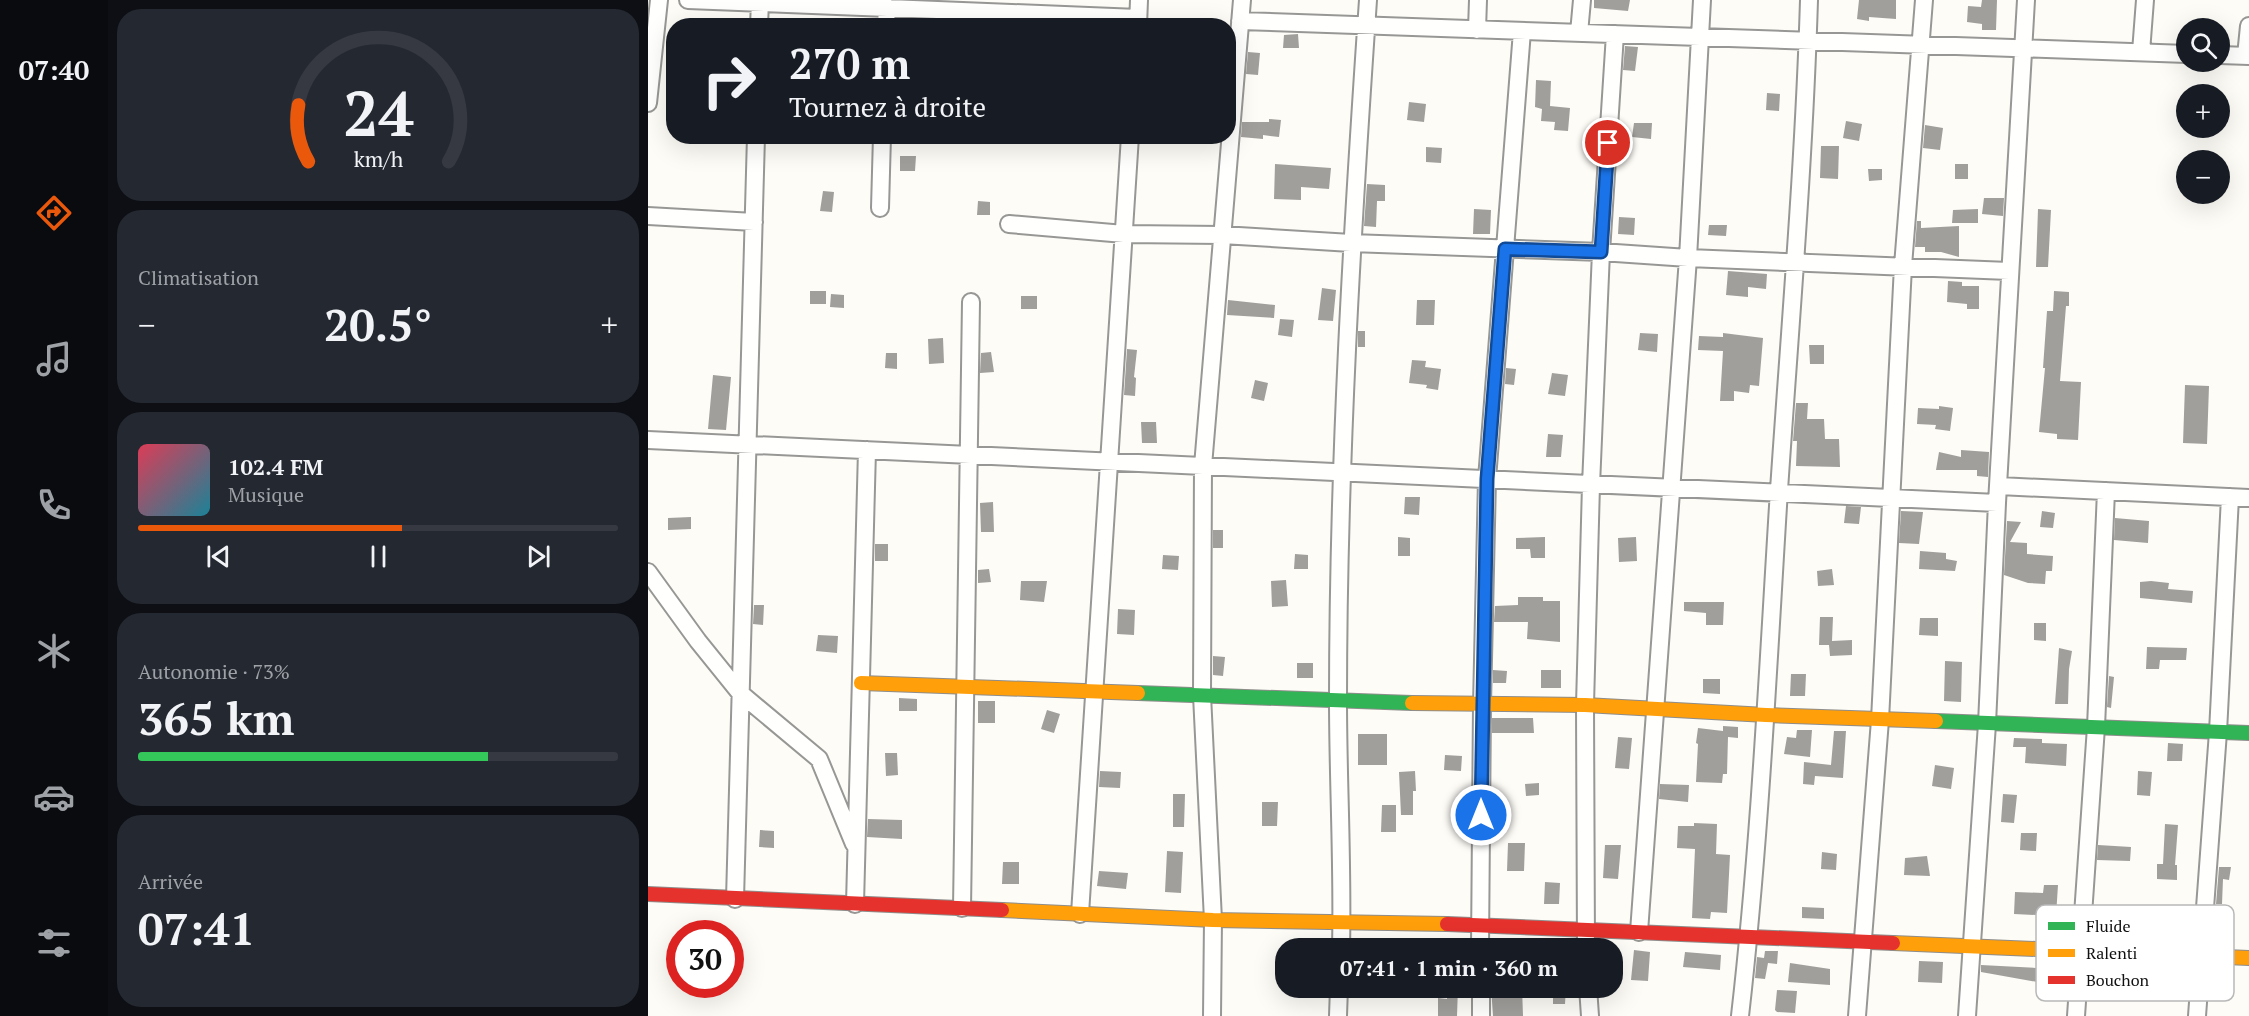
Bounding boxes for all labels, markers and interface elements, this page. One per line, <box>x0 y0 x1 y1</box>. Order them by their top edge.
map controls <box>2176 18 2230 204</box>
button: search <box>2176 18 2230 72</box>
text: 270 m <box>789 35 910 91</box>
icon: right <box>690 42 768 120</box>
text: 07:40 <box>19 52 89 88</box>
text: 24 <box>343 71 413 154</box>
button: + <box>2176 84 2230 138</box>
text: Tournez à droite <box>789 89 986 125</box>
pin <box>1582 117 1633 168</box>
icon: arrive <box>1591 126 1624 159</box>
text: km/h <box>353 146 403 174</box>
button: − <box>2176 150 2230 204</box>
icon: directions <box>33 192 75 234</box>
text: Climatisation <box>138 264 259 291</box>
text: 20.5° <box>324 294 432 354</box>
text: − <box>138 303 156 346</box>
text: + <box>600 303 618 346</box>
icon: music <box>33 338 75 380</box>
text: 102.4 FM <box>228 452 323 481</box>
text: Musique <box>228 481 304 508</box>
icon: phone <box>33 484 75 526</box>
icon: previous <box>202 540 235 573</box>
icon: pause <box>362 540 395 573</box>
icon: next <box>522 540 555 573</box>
icon: climate <box>33 630 75 672</box>
text: Autonomie · 73% <box>138 658 290 685</box>
text: 365 km <box>138 688 294 748</box>
icon: car <box>33 776 75 818</box>
position arrow <box>1449 783 1513 847</box>
text: Arrivée <box>138 868 203 895</box>
text: 07:41 <box>138 898 255 958</box>
legend <box>2036 905 2234 1001</box>
text: Fluide <box>2086 915 2130 937</box>
speed limit sign: 30 <box>666 920 744 998</box>
icon: filters <box>33 922 75 964</box>
text: Ralenti <box>2086 942 2138 964</box>
text: 07:41 · 1 min · 360 m <box>1340 953 1558 982</box>
text: Bouchon <box>2086 969 2150 991</box>

